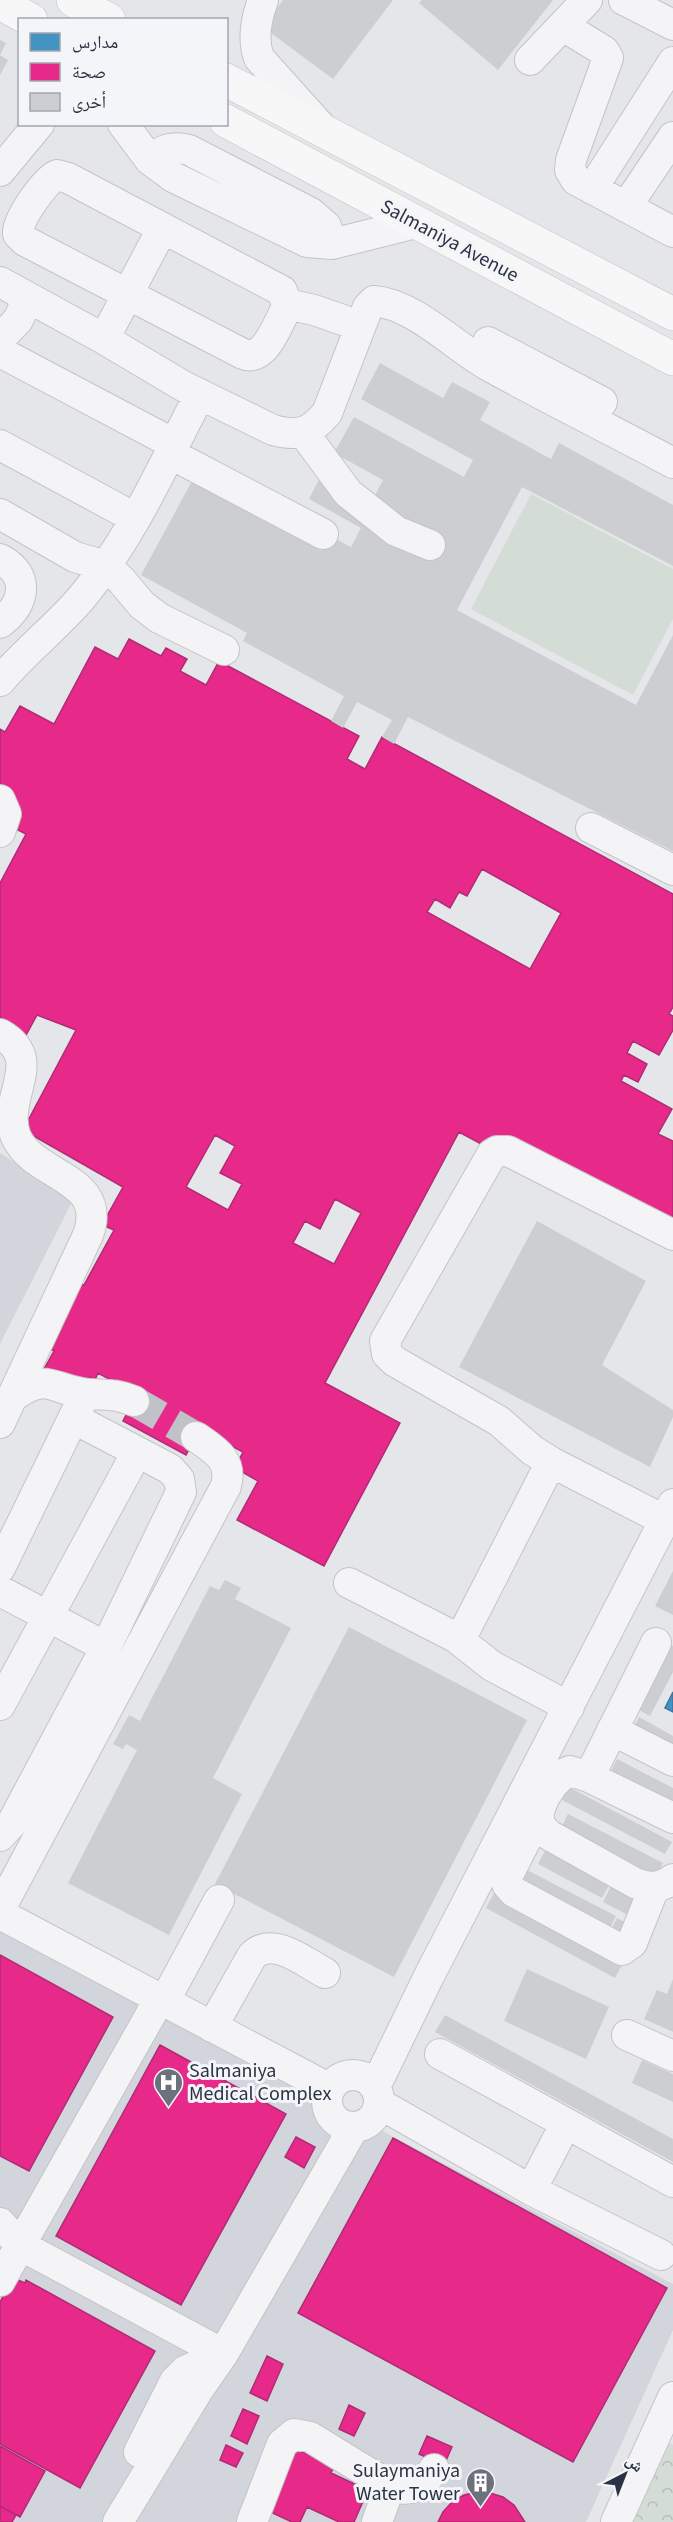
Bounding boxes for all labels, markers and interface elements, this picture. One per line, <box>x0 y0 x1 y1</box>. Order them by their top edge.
legend <box>18 18 228 126</box>
text: مدارس <box>72 30 118 55</box>
text: صحة <box>72 60 106 85</box>
text: أخرى <box>72 90 106 115</box>
street label: Salmaniya Avenue <box>375 193 524 289</box>
place label: Salmaniya Medical Complex <box>189 2057 331 2108</box>
hospital icon: Salmaniya Medical Complex <box>152 2066 184 2108</box>
north arrow <box>595 2444 655 2504</box>
text: ش <box>621 2450 648 2477</box>
place label: Sulaymaniya Water Tower <box>352 2457 460 2508</box>
building icon: Sulaymaniya Water Tower <box>465 2466 497 2508</box>

